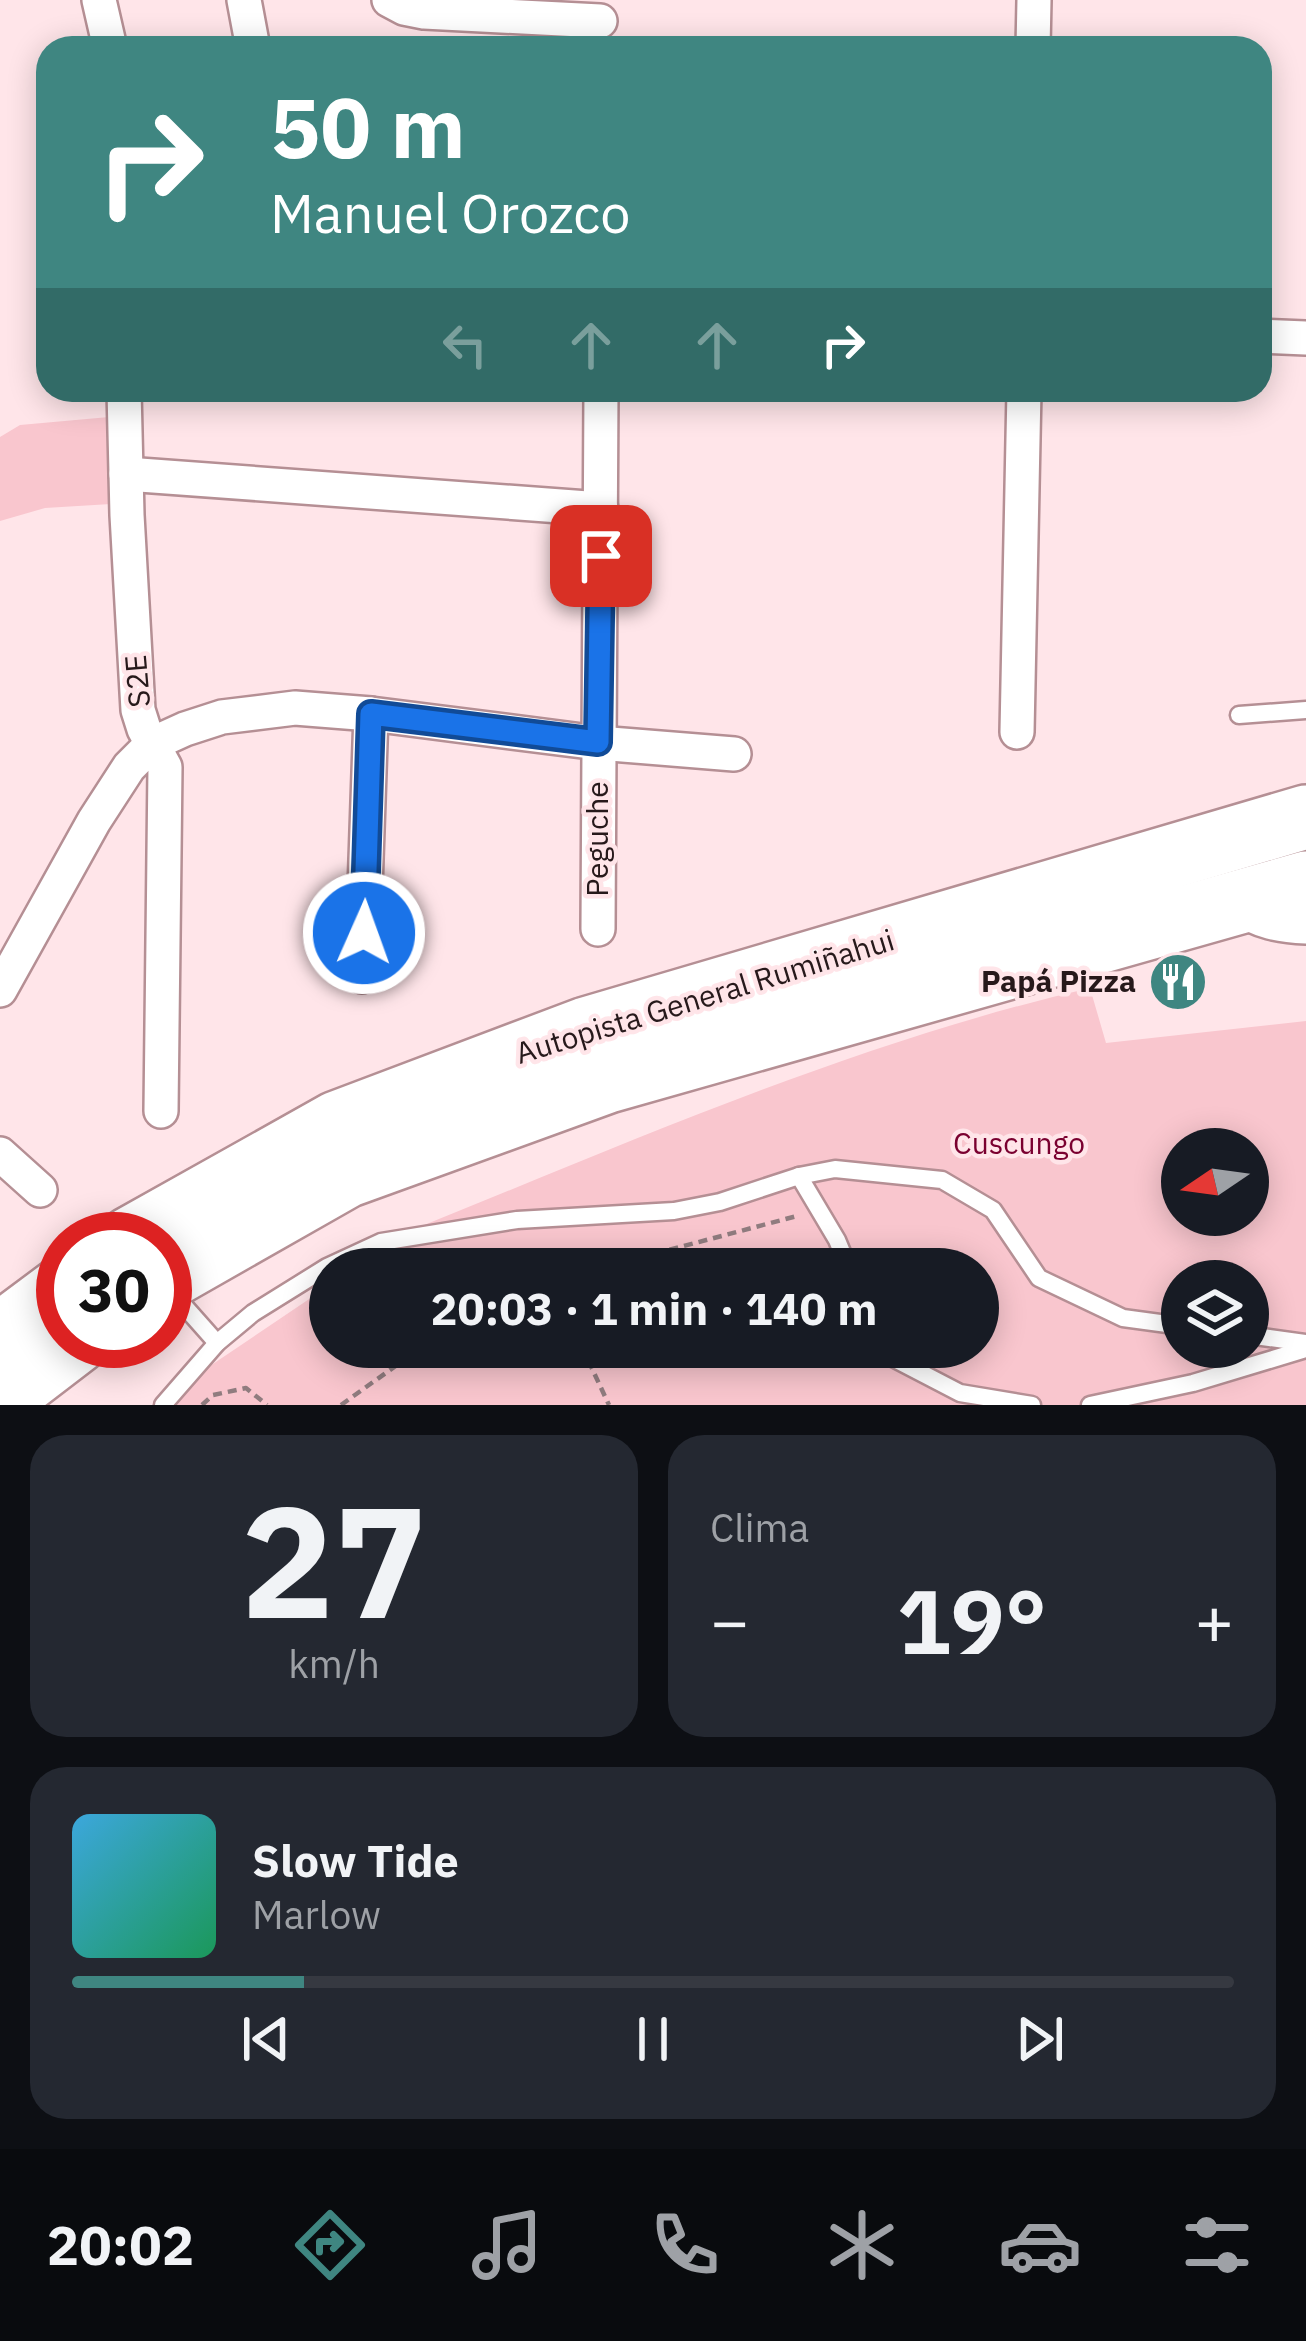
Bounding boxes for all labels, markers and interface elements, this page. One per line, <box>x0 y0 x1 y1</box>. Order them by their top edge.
text: 50 m <box>270 72 466 181</box>
icon: right <box>72 84 228 240</box>
text: Manuel Orozco <box>270 178 630 248</box>
icon: left <box>432 312 498 378</box>
icon: ahead <box>558 312 624 378</box>
icon: ahead <box>684 312 750 378</box>
icon: right <box>810 312 876 378</box>
pin <box>550 505 652 607</box>
icon: arrive <box>568 523 634 589</box>
street label: S2E <box>115 653 158 709</box>
street label: Peguche <box>577 781 616 897</box>
position arrow <box>301 870 427 996</box>
street label: Autopista General Rumiñahui <box>510 919 899 1072</box>
restaurant icon: Papá Pizza <box>1147 951 1209 1013</box>
place label: Papá Pizza <box>981 961 1136 1000</box>
park label: Cuscungo <box>953 1123 1085 1162</box>
north arrow <box>1161 1128 1269 1236</box>
map controls <box>1161 1128 1269 1368</box>
speed limit sign: 30 <box>36 1212 192 1368</box>
button: layers <box>1161 1260 1269 1368</box>
text: 20:03 · 1 min · 140 m <box>431 1279 877 1337</box>
text: 27 <box>240 1458 428 1661</box>
text: Clima <box>710 1502 809 1553</box>
text: 19° <box>897 1562 1047 1679</box>
text: − <box>710 1577 750 1663</box>
text: + <box>1194 1577 1234 1663</box>
text: km/h <box>288 1638 380 1689</box>
text: Slow Tide <box>252 1831 459 1889</box>
text: Marlow <box>252 1889 381 1940</box>
icon: previous <box>233 2006 299 2072</box>
icon: pause <box>620 2006 686 2072</box>
icon: next <box>1007 2006 1073 2072</box>
icon: directions <box>288 2203 372 2287</box>
icon: music <box>465 2203 549 2287</box>
icon: phone <box>643 2203 727 2287</box>
icon: climate <box>820 2203 904 2287</box>
icon: car <box>998 2203 1082 2287</box>
icon: filters <box>1175 2203 1259 2287</box>
text: 20:02 <box>47 2210 194 2280</box>

